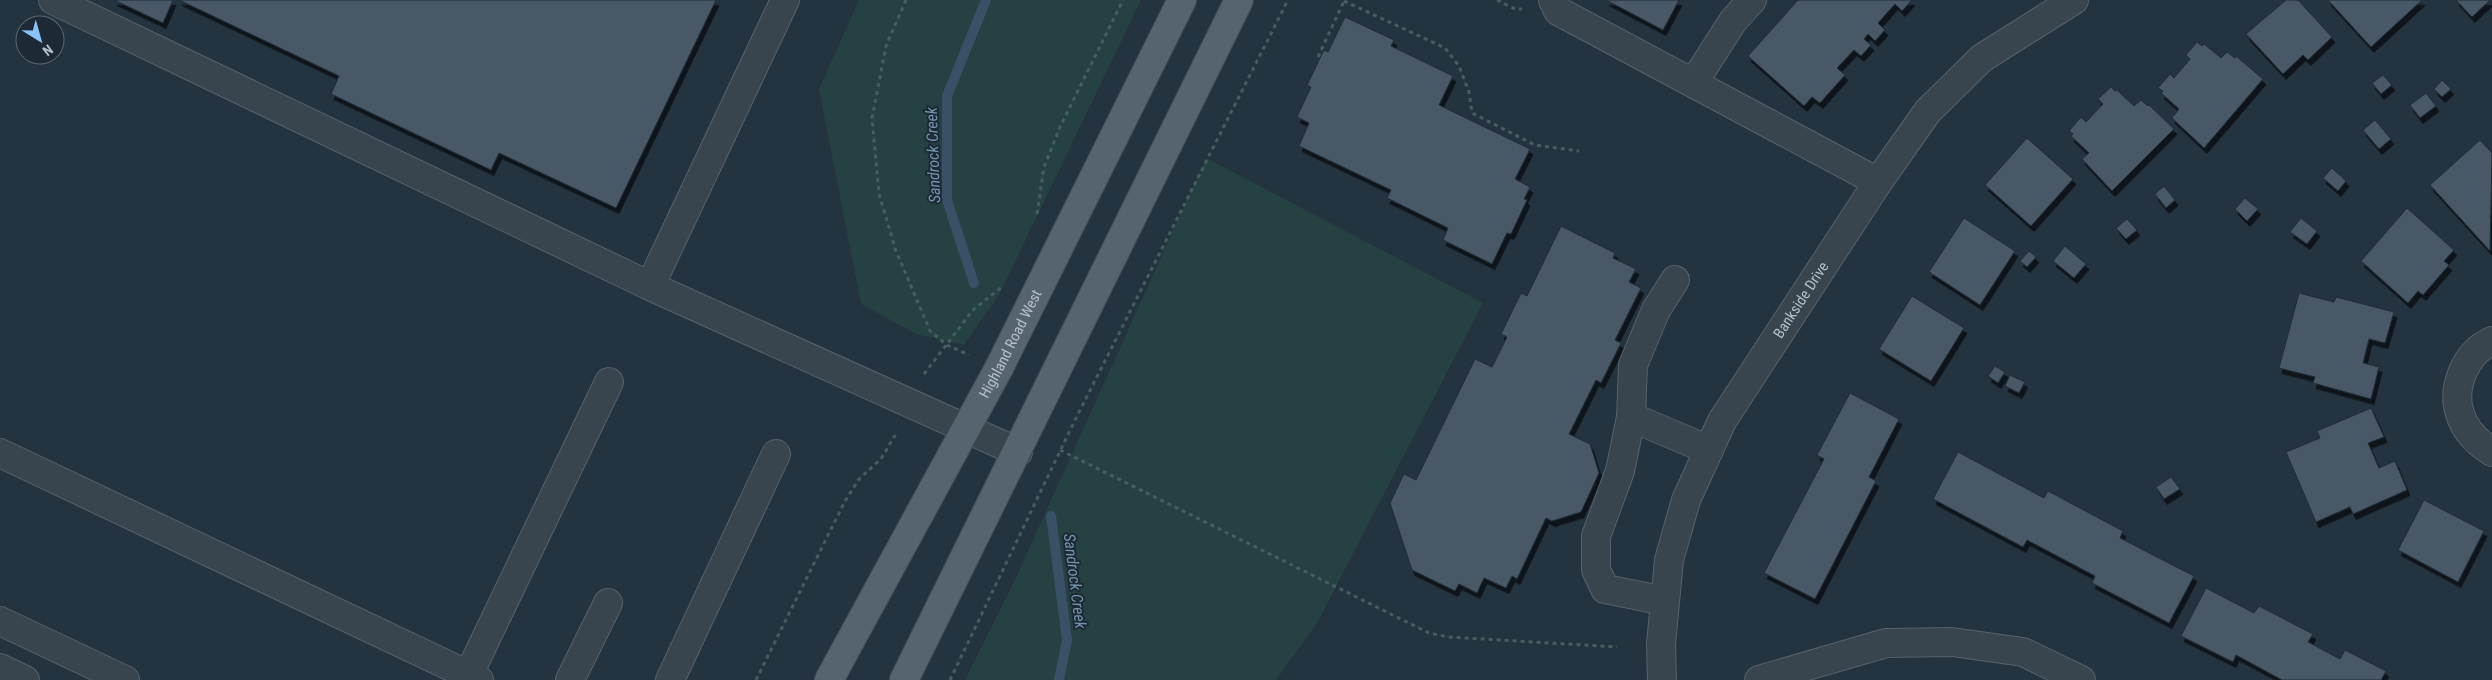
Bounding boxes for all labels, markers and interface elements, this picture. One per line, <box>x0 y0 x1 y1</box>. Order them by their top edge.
north arrow <box>15 15 65 65</box>
text: N <box>40 41 56 59</box>
water label: Sandrock Creek <box>922 106 944 203</box>
street label: Bankside Drive <box>1769 258 1832 342</box>
street label: Highland Road West <box>975 287 1046 401</box>
water label: Sandrock Creek <box>1060 532 1090 631</box>

